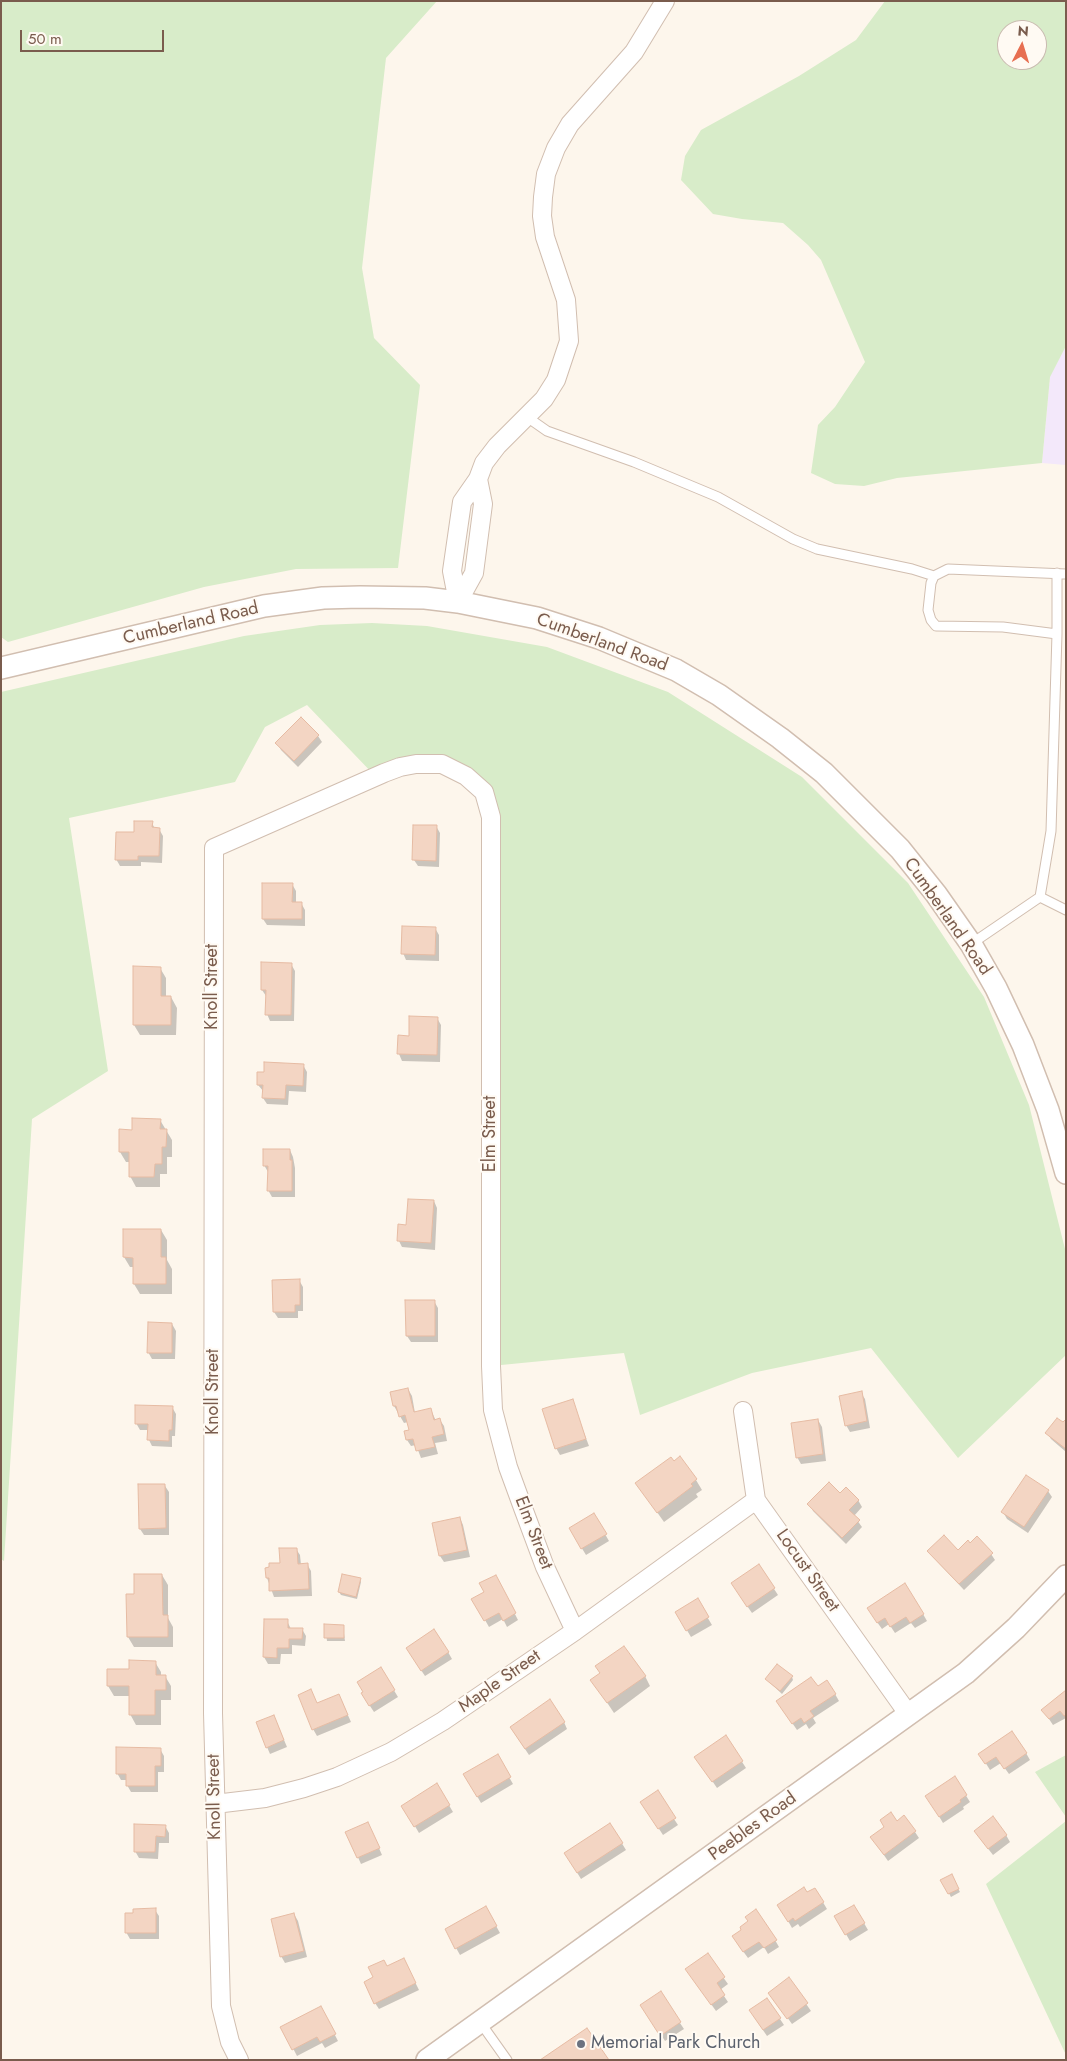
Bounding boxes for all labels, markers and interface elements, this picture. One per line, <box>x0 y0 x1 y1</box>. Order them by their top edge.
scale bar <box>22 20 166 52</box>
north arrow <box>997 20 1047 70</box>
text: N <box>1017 21 1030 42</box>
text: 50 m <box>28 28 62 50</box>
street label: Cumberland Road <box>121 598 261 650</box>
street label: Cumberland Road <box>533 609 671 677</box>
street label: Cumberland Road <box>899 854 995 980</box>
street label: Knoll Street <box>202 944 224 1030</box>
street label: Elm Street <box>480 1096 502 1172</box>
street label: Knoll Street <box>203 1349 225 1435</box>
street label: Elm Street <box>509 1493 557 1573</box>
street label: Locust Street <box>771 1526 843 1616</box>
street label: Maple Street <box>455 1646 545 1718</box>
street label: Knoll Street <box>203 1754 227 1840</box>
street label: Peebles Road <box>705 1788 801 1866</box>
place label: Memorial Park Church <box>591 2033 760 2055</box>
marker: Memorial Park Church <box>575 2038 587 2050</box>

